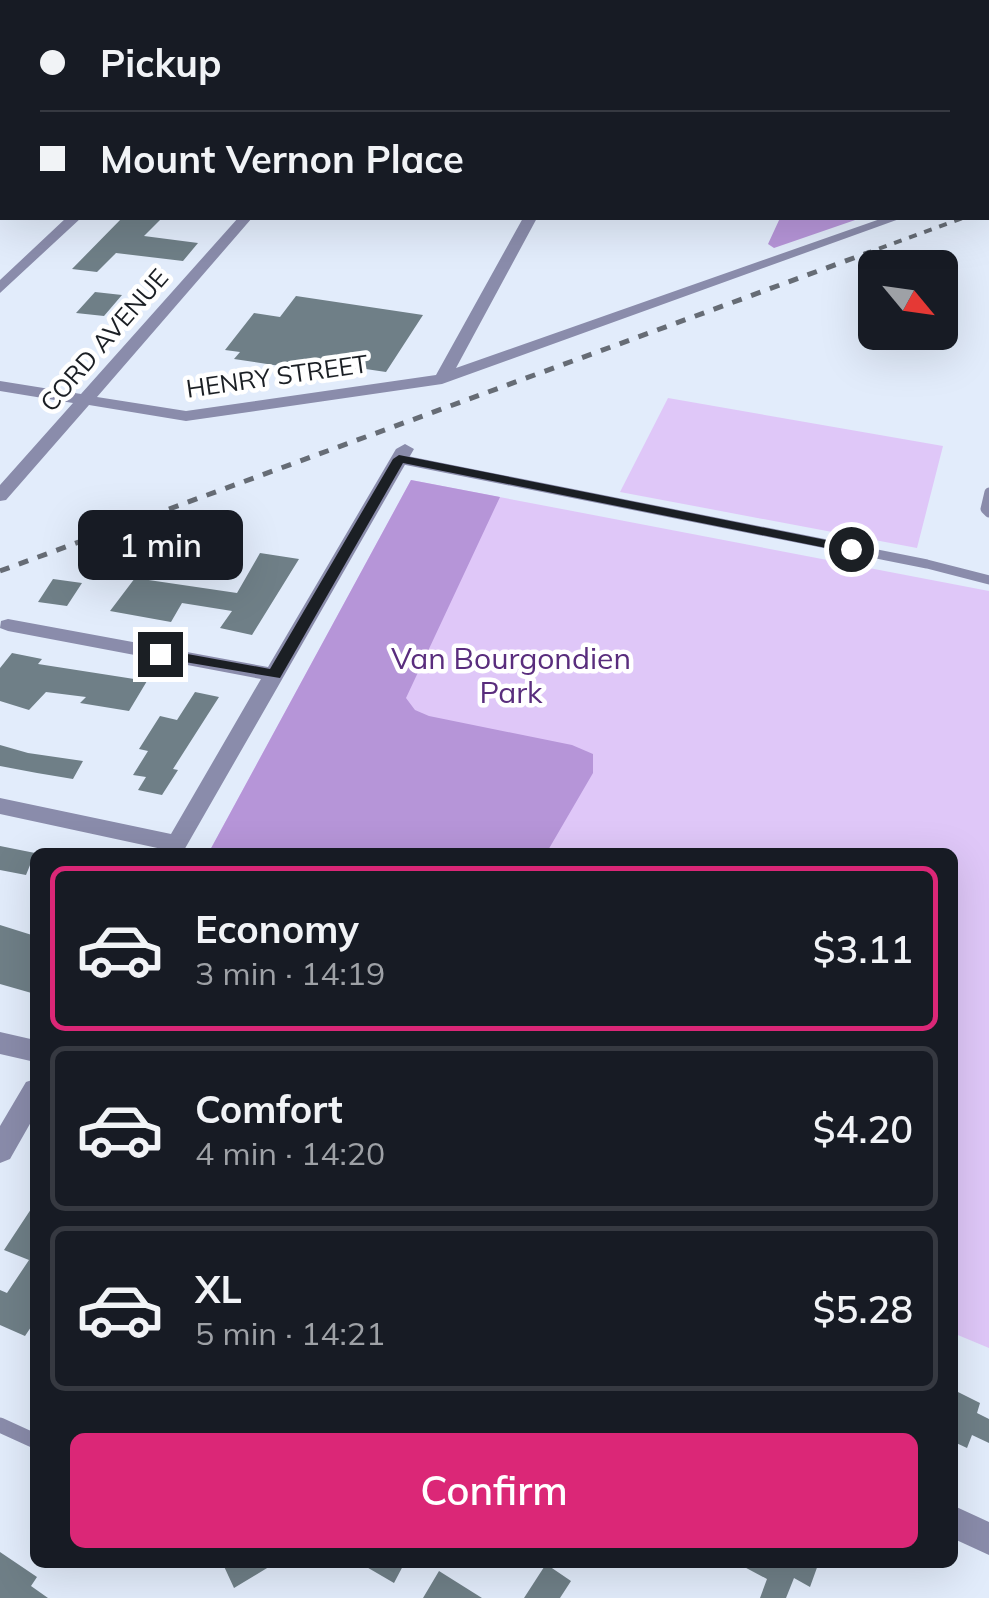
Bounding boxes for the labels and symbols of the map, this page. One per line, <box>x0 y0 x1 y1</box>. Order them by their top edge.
north arrow <box>858 250 958 350</box>
street label: CORD AVENUE <box>33 262 174 417</box>
street label: HENRY STREET <box>184 347 370 404</box>
callout: 1 min <box>78 509 242 579</box>
route start <box>829 527 874 572</box>
route end <box>138 632 183 677</box>
park label: Van Bourgondien Park <box>391 639 631 711</box>

